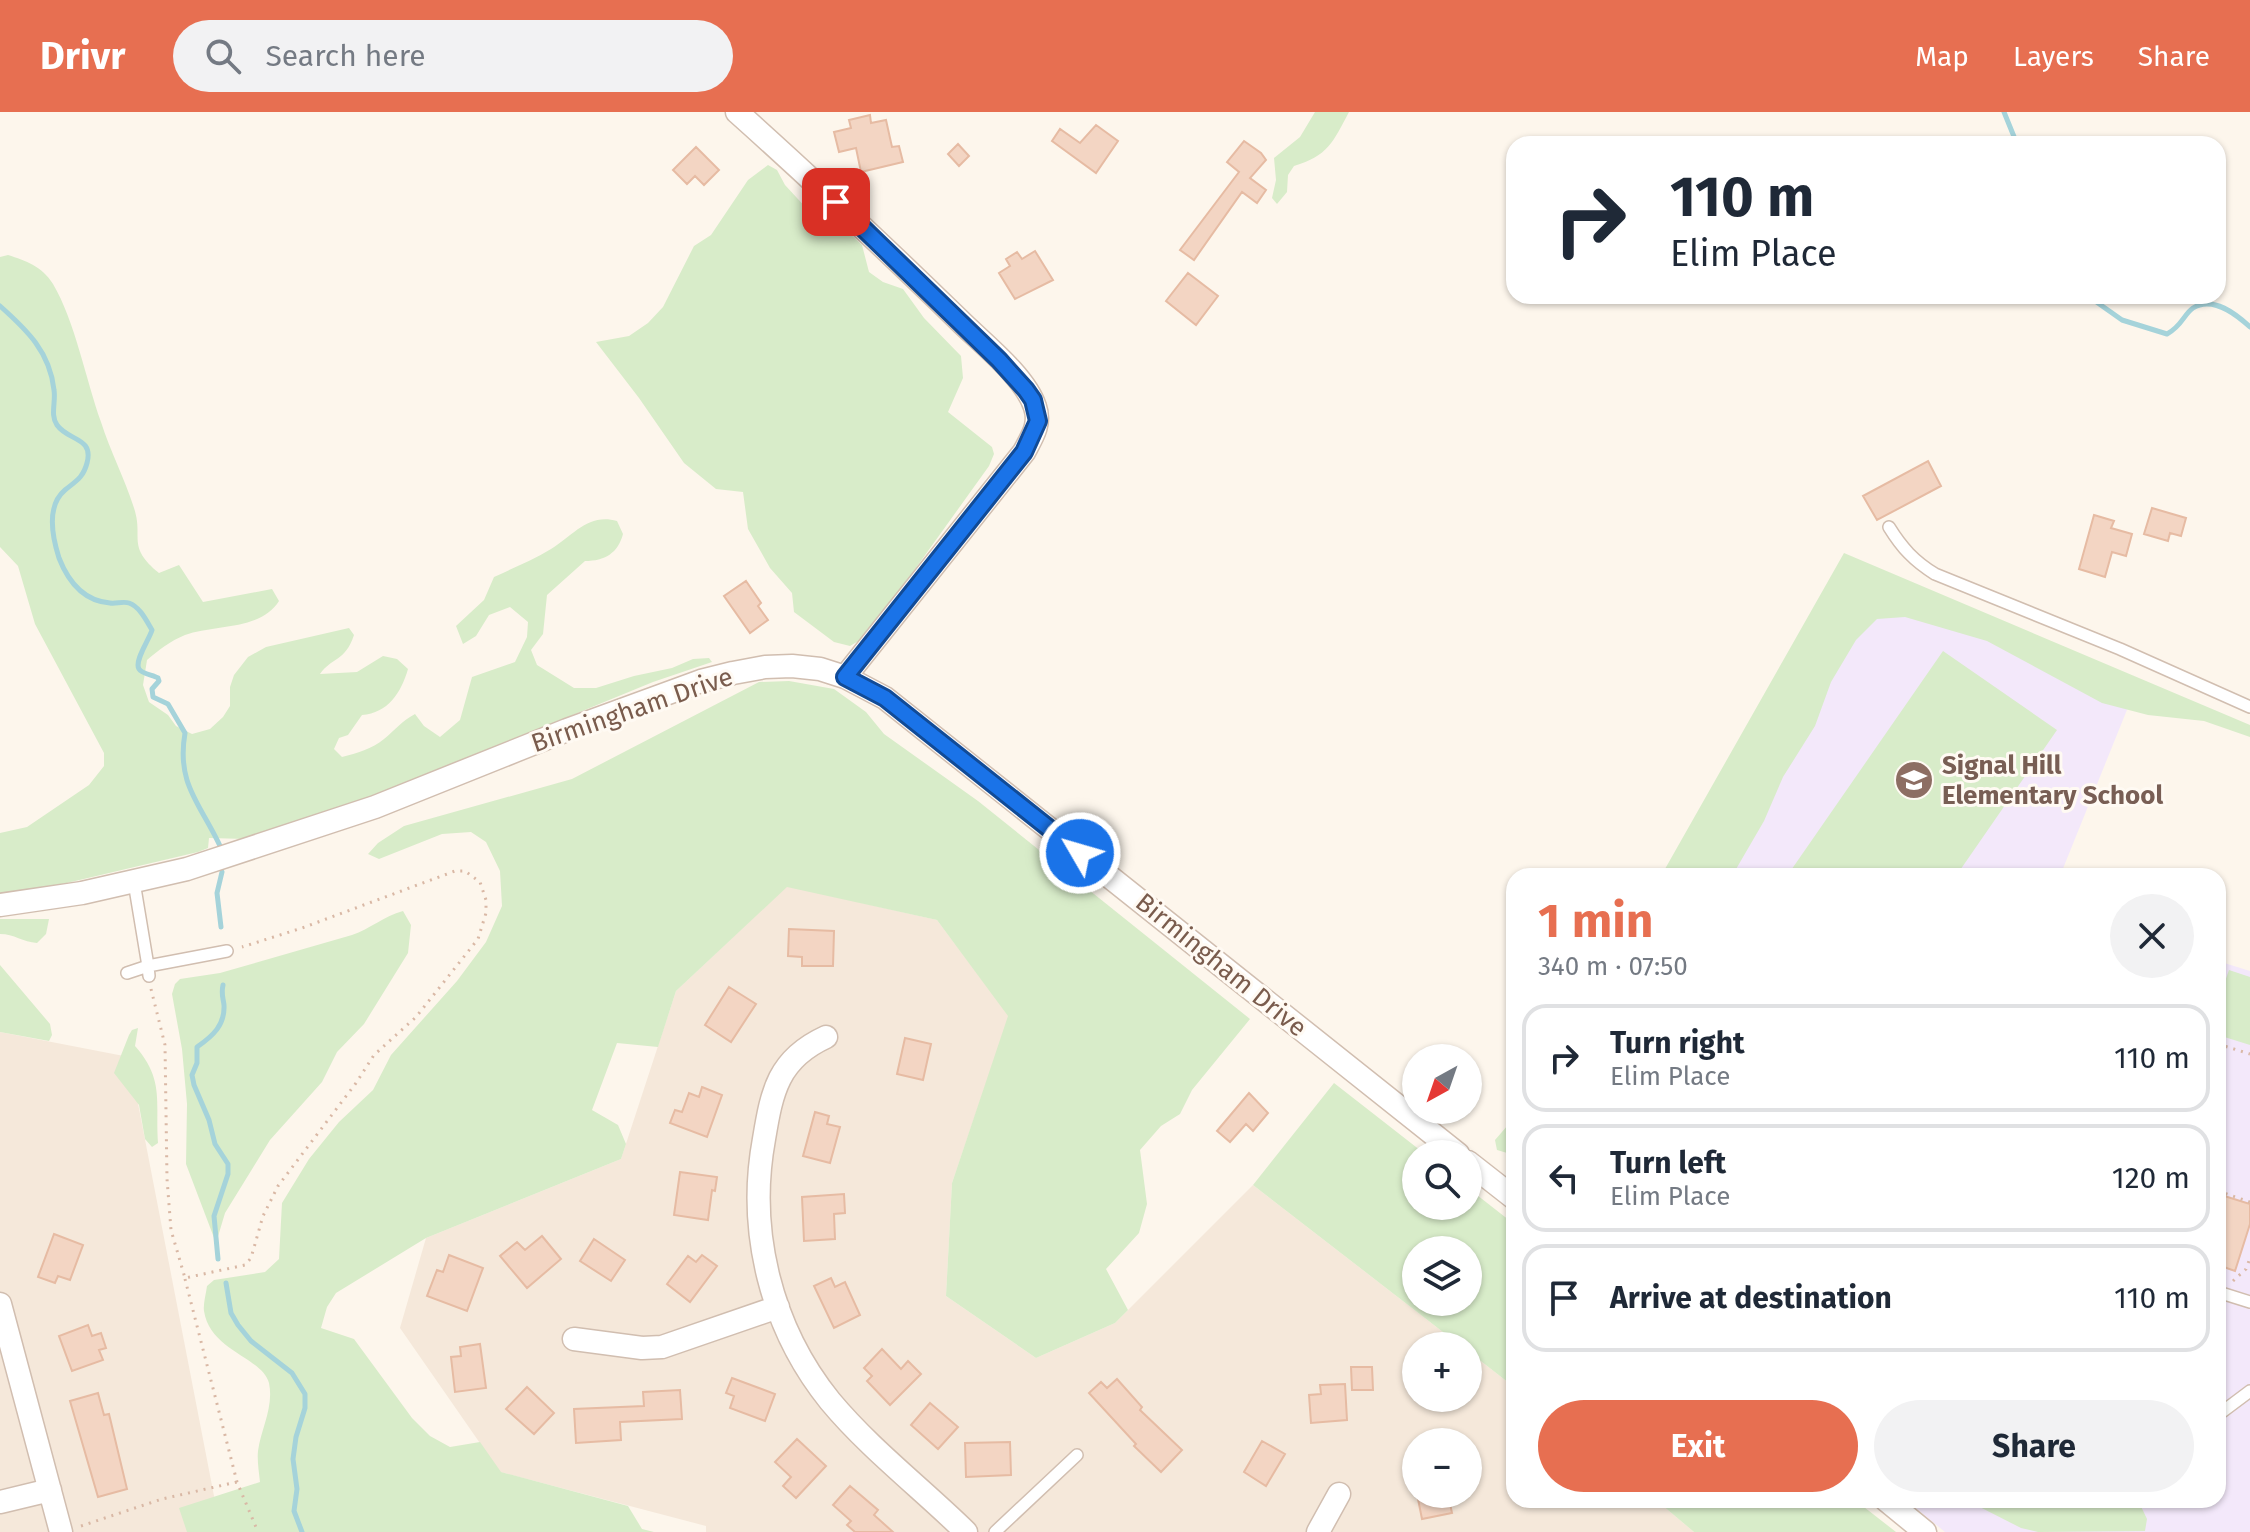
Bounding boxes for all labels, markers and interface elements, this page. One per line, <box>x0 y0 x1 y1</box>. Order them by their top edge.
search box <box>173 20 733 92</box>
text: Drivr <box>40 33 125 79</box>
icon: search <box>201 34 245 78</box>
text: Search here <box>265 38 426 74</box>
text: Map <box>1915 40 1969 73</box>
text: Layers <box>2013 40 2094 73</box>
text: Share <box>2138 40 2210 73</box>
text: 110 m <box>1670 164 1814 231</box>
pin <box>802 168 870 236</box>
icon: right <box>1538 168 1642 272</box>
icon: arrive <box>814 180 858 224</box>
text: Elim Place <box>1670 232 1837 276</box>
street label: Birmingham Drive <box>527 661 737 759</box>
place label: Signal Hill Elementary School <box>1942 750 2163 811</box>
school or university icon: Signal Hill Elementary School <box>1893 759 1935 801</box>
position arrow <box>1038 811 1122 895</box>
street label: Birmingham Drive <box>1129 887 1313 1043</box>
text: 1 min <box>1538 892 1653 950</box>
button: close <box>2110 894 2194 978</box>
text: 340 m · 07:50 <box>1538 951 1688 982</box>
text: Turn right <box>1610 1025 1745 1061</box>
icon: right <box>1542 1036 1586 1080</box>
text: 110 m <box>2114 1040 2190 1076</box>
north arrow <box>1402 1044 1482 1124</box>
map controls <box>1402 1044 1482 1508</box>
text: Elim Place <box>1610 1061 1730 1092</box>
button: search <box>1402 1140 1482 1220</box>
text: Turn left <box>1610 1145 1726 1181</box>
icon: left <box>1542 1156 1586 1200</box>
text: 120 m <box>2112 1160 2190 1196</box>
text: Elim Place <box>1610 1181 1730 1212</box>
button: layers <box>1402 1236 1482 1316</box>
icon: arrive <box>1542 1276 1586 1320</box>
text: Arrive at destination <box>1610 1280 1892 1316</box>
text: 110 m <box>2114 1280 2190 1316</box>
button: + <box>1402 1332 1482 1412</box>
button: Exit <box>1538 1400 1858 1492</box>
button: Share <box>1874 1400 2194 1492</box>
button: − <box>1402 1428 1482 1508</box>

